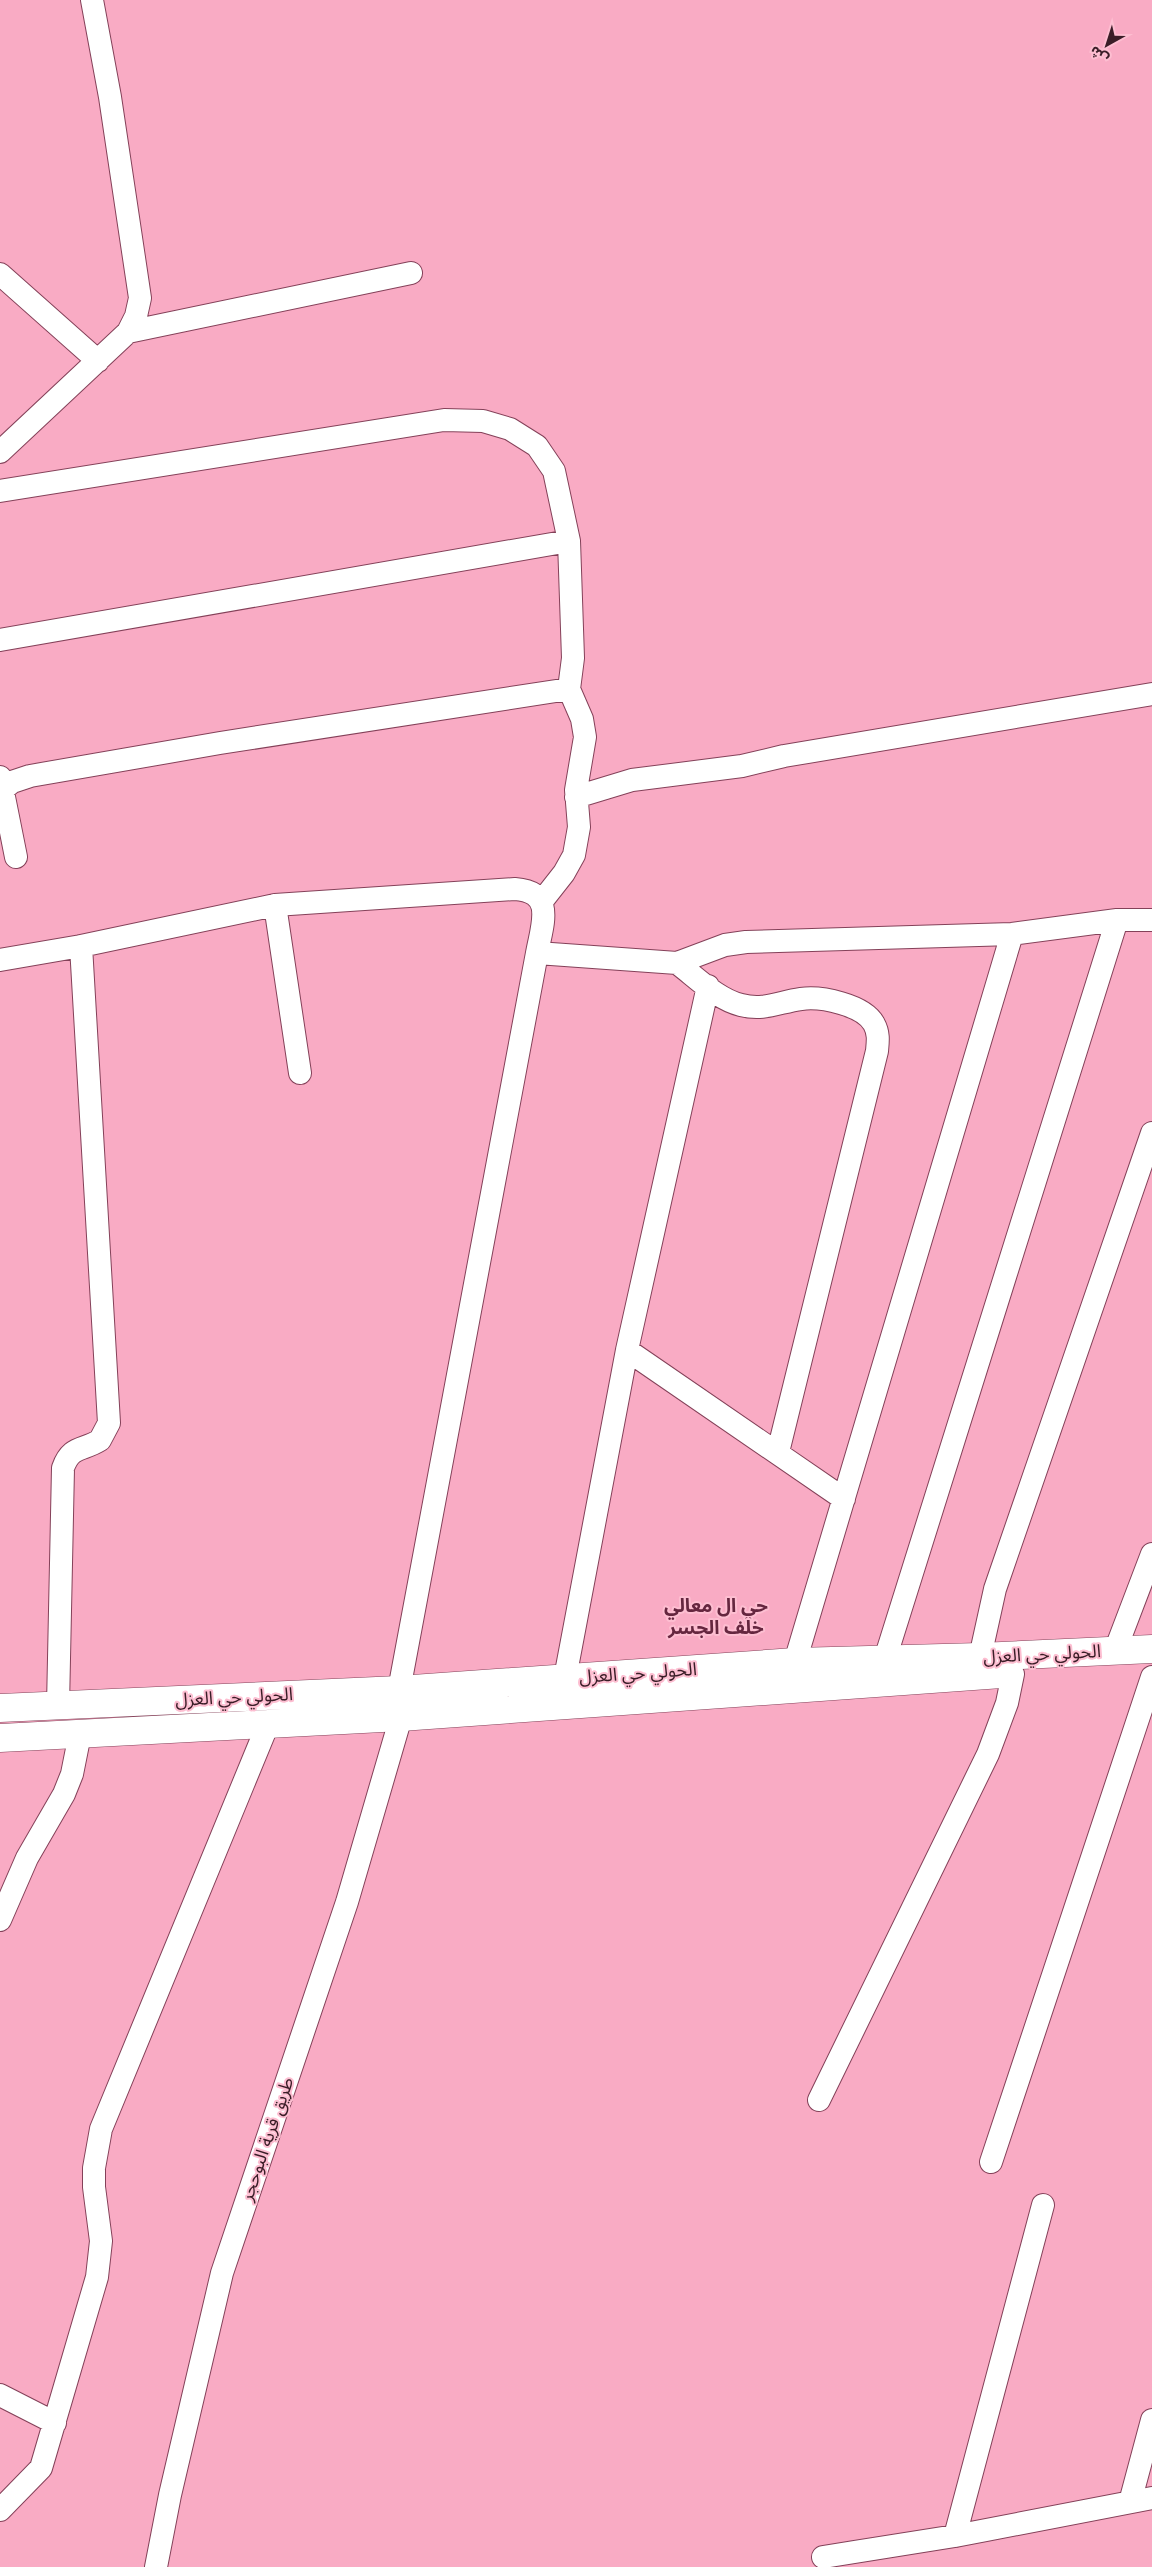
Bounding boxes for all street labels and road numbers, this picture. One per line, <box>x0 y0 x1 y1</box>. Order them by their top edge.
street label: الحولي حي العزل <box>982 1639 1102 1670</box>
street label: الحولي حي العزل <box>578 1657 698 1690</box>
street label: الحولي حي العزل <box>174 1682 294 1713</box>
street label: طريق قرية البوحجر <box>234 2074 298 2205</box>

